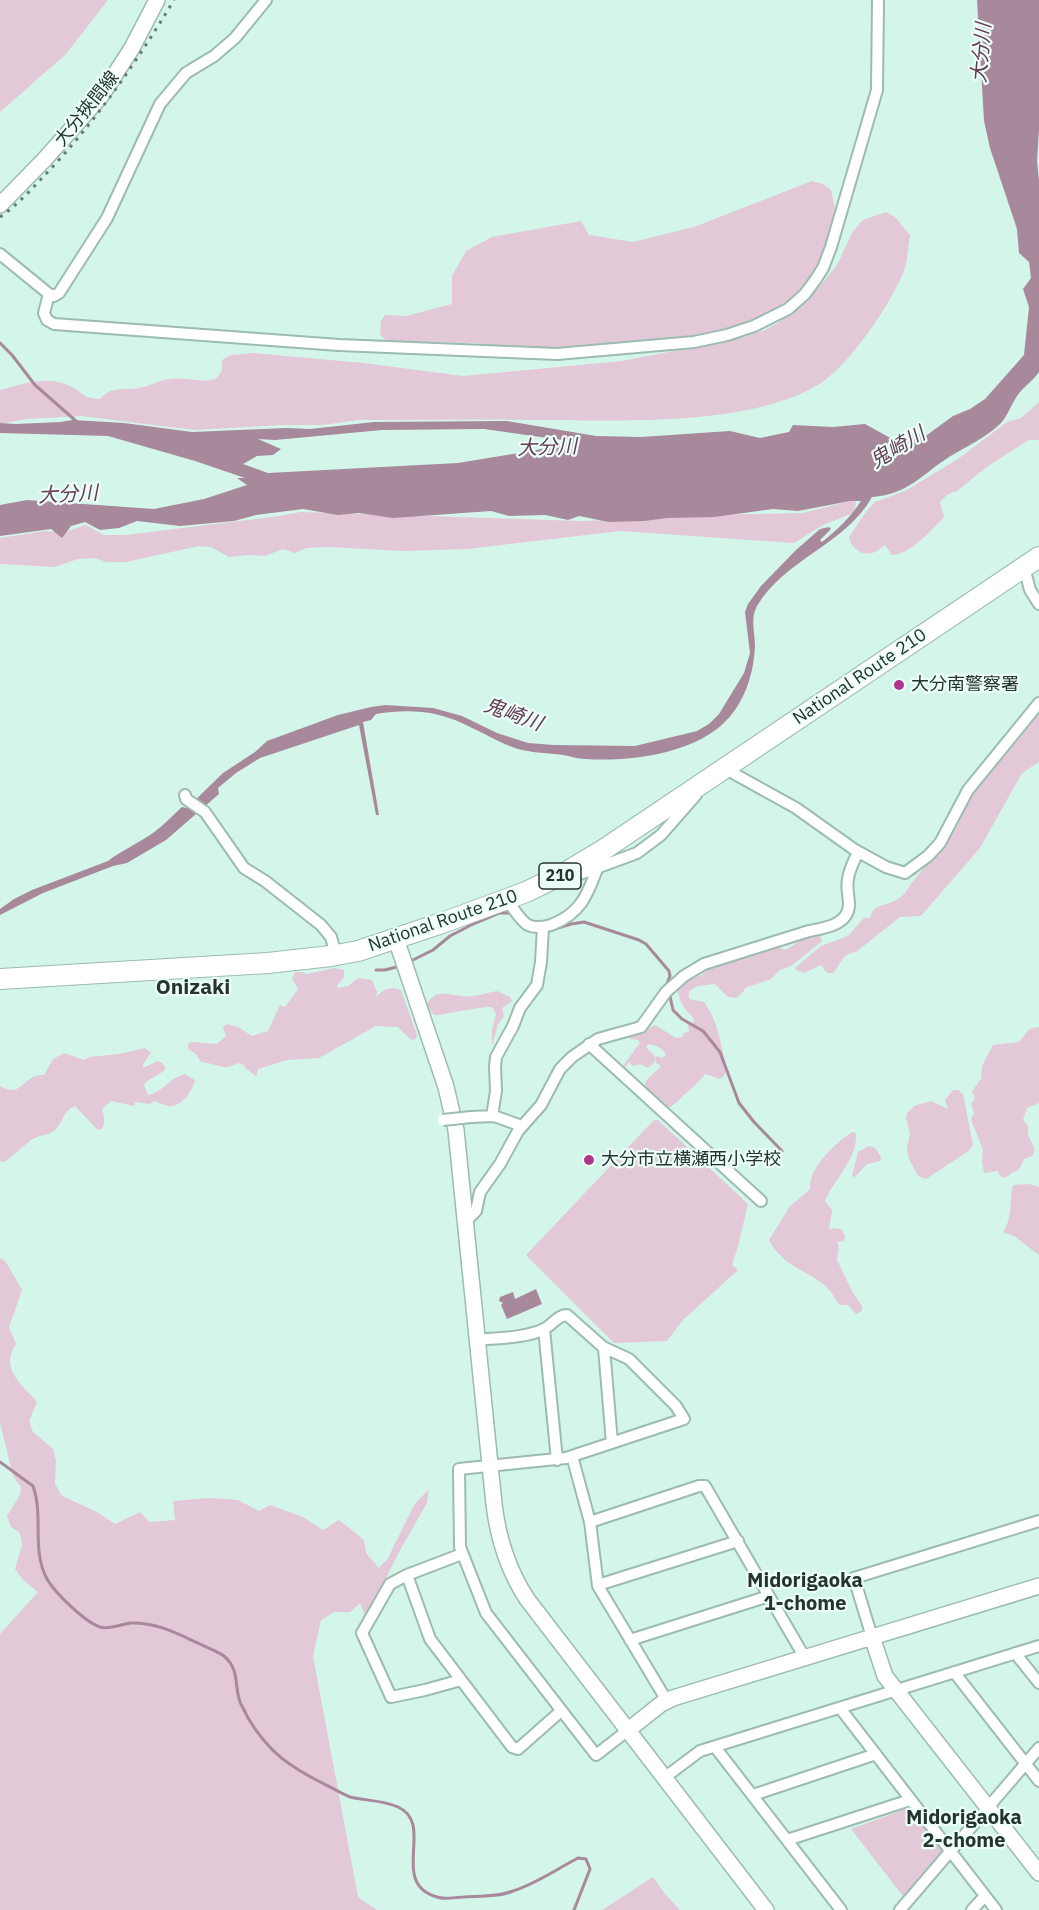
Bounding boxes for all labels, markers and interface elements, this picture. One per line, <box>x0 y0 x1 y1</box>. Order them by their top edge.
water label: 大分川 <box>967 22 997 84</box>
street label: 大分挾間線 <box>50 67 124 151</box>
water label: 鬼崎川 <box>866 422 930 474</box>
water label: 大分川 <box>517 435 577 461</box>
water label: 大分川 <box>37 481 99 509</box>
street label: National Route 210 <box>789 624 931 730</box>
place label: 大分南警察署 <box>911 674 1019 696</box>
marker: 大分南警察署 <box>892 678 906 692</box>
water label: 鬼崎川 <box>481 693 545 737</box>
road number: 210 <box>539 863 581 889</box>
street label: National Route 210 <box>365 885 521 957</box>
district label: Onizaki <box>156 975 230 1001</box>
place label: 大分市立横瀬西小学校 <box>601 1149 781 1171</box>
marker: 大分市立横瀬西小学校 <box>582 1153 596 1167</box>
district label: Midorigaoka 1-chome <box>747 1569 863 1616</box>
district label: Midorigaoka 2-chome <box>906 1806 1022 1853</box>

